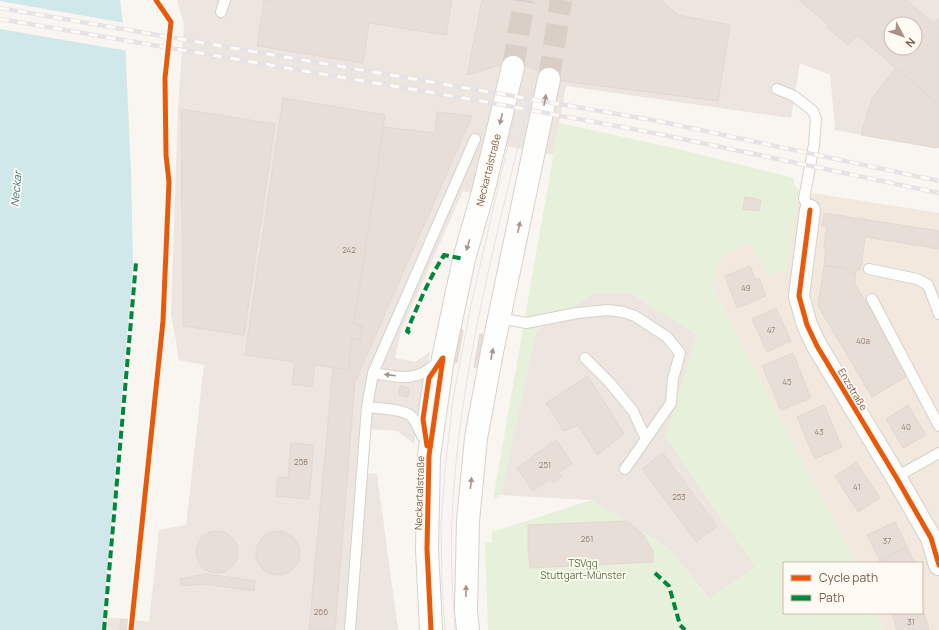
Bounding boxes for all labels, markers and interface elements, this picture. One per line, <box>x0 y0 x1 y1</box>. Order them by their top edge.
north arrow <box>883 16 923 56</box>
text: N <box>903 35 919 51</box>
one-way arrow <box>542 94 548 106</box>
one-way arrow <box>497 113 503 125</box>
street label: Neckartalstraße <box>472 132 504 208</box>
water label: Neckar <box>6 169 25 207</box>
one-way arrow <box>516 221 522 233</box>
one-way arrow <box>465 239 471 251</box>
house number: 242 <box>342 244 356 255</box>
house number: 49 <box>741 282 751 293</box>
house number: 47 <box>767 324 775 335</box>
house number: 40a <box>856 335 870 346</box>
one-way arrow <box>489 348 495 360</box>
street label: Enzstraße <box>835 365 871 413</box>
one-way arrow <box>384 372 396 378</box>
house number: 45 <box>782 376 792 387</box>
house number: 40 <box>901 421 911 432</box>
house number: 43 <box>814 426 824 437</box>
street label: Neckartalstraße <box>411 455 427 530</box>
house number: 258 <box>294 456 308 467</box>
house number: 251 <box>539 459 551 470</box>
one-way arrow <box>468 477 475 489</box>
house number: 41 <box>853 481 861 492</box>
house number: 253 <box>672 491 686 502</box>
house number: 261 <box>581 533 593 544</box>
house number: 37 <box>883 535 891 546</box>
park label: TSVgg Stuttgart-Münster <box>540 556 626 582</box>
legend <box>783 562 923 614</box>
text: Cycle path <box>819 569 878 586</box>
one-way arrow <box>463 584 469 597</box>
text: Path <box>819 589 845 606</box>
house number: 266 <box>314 606 328 617</box>
house number: 31 <box>907 616 915 627</box>

